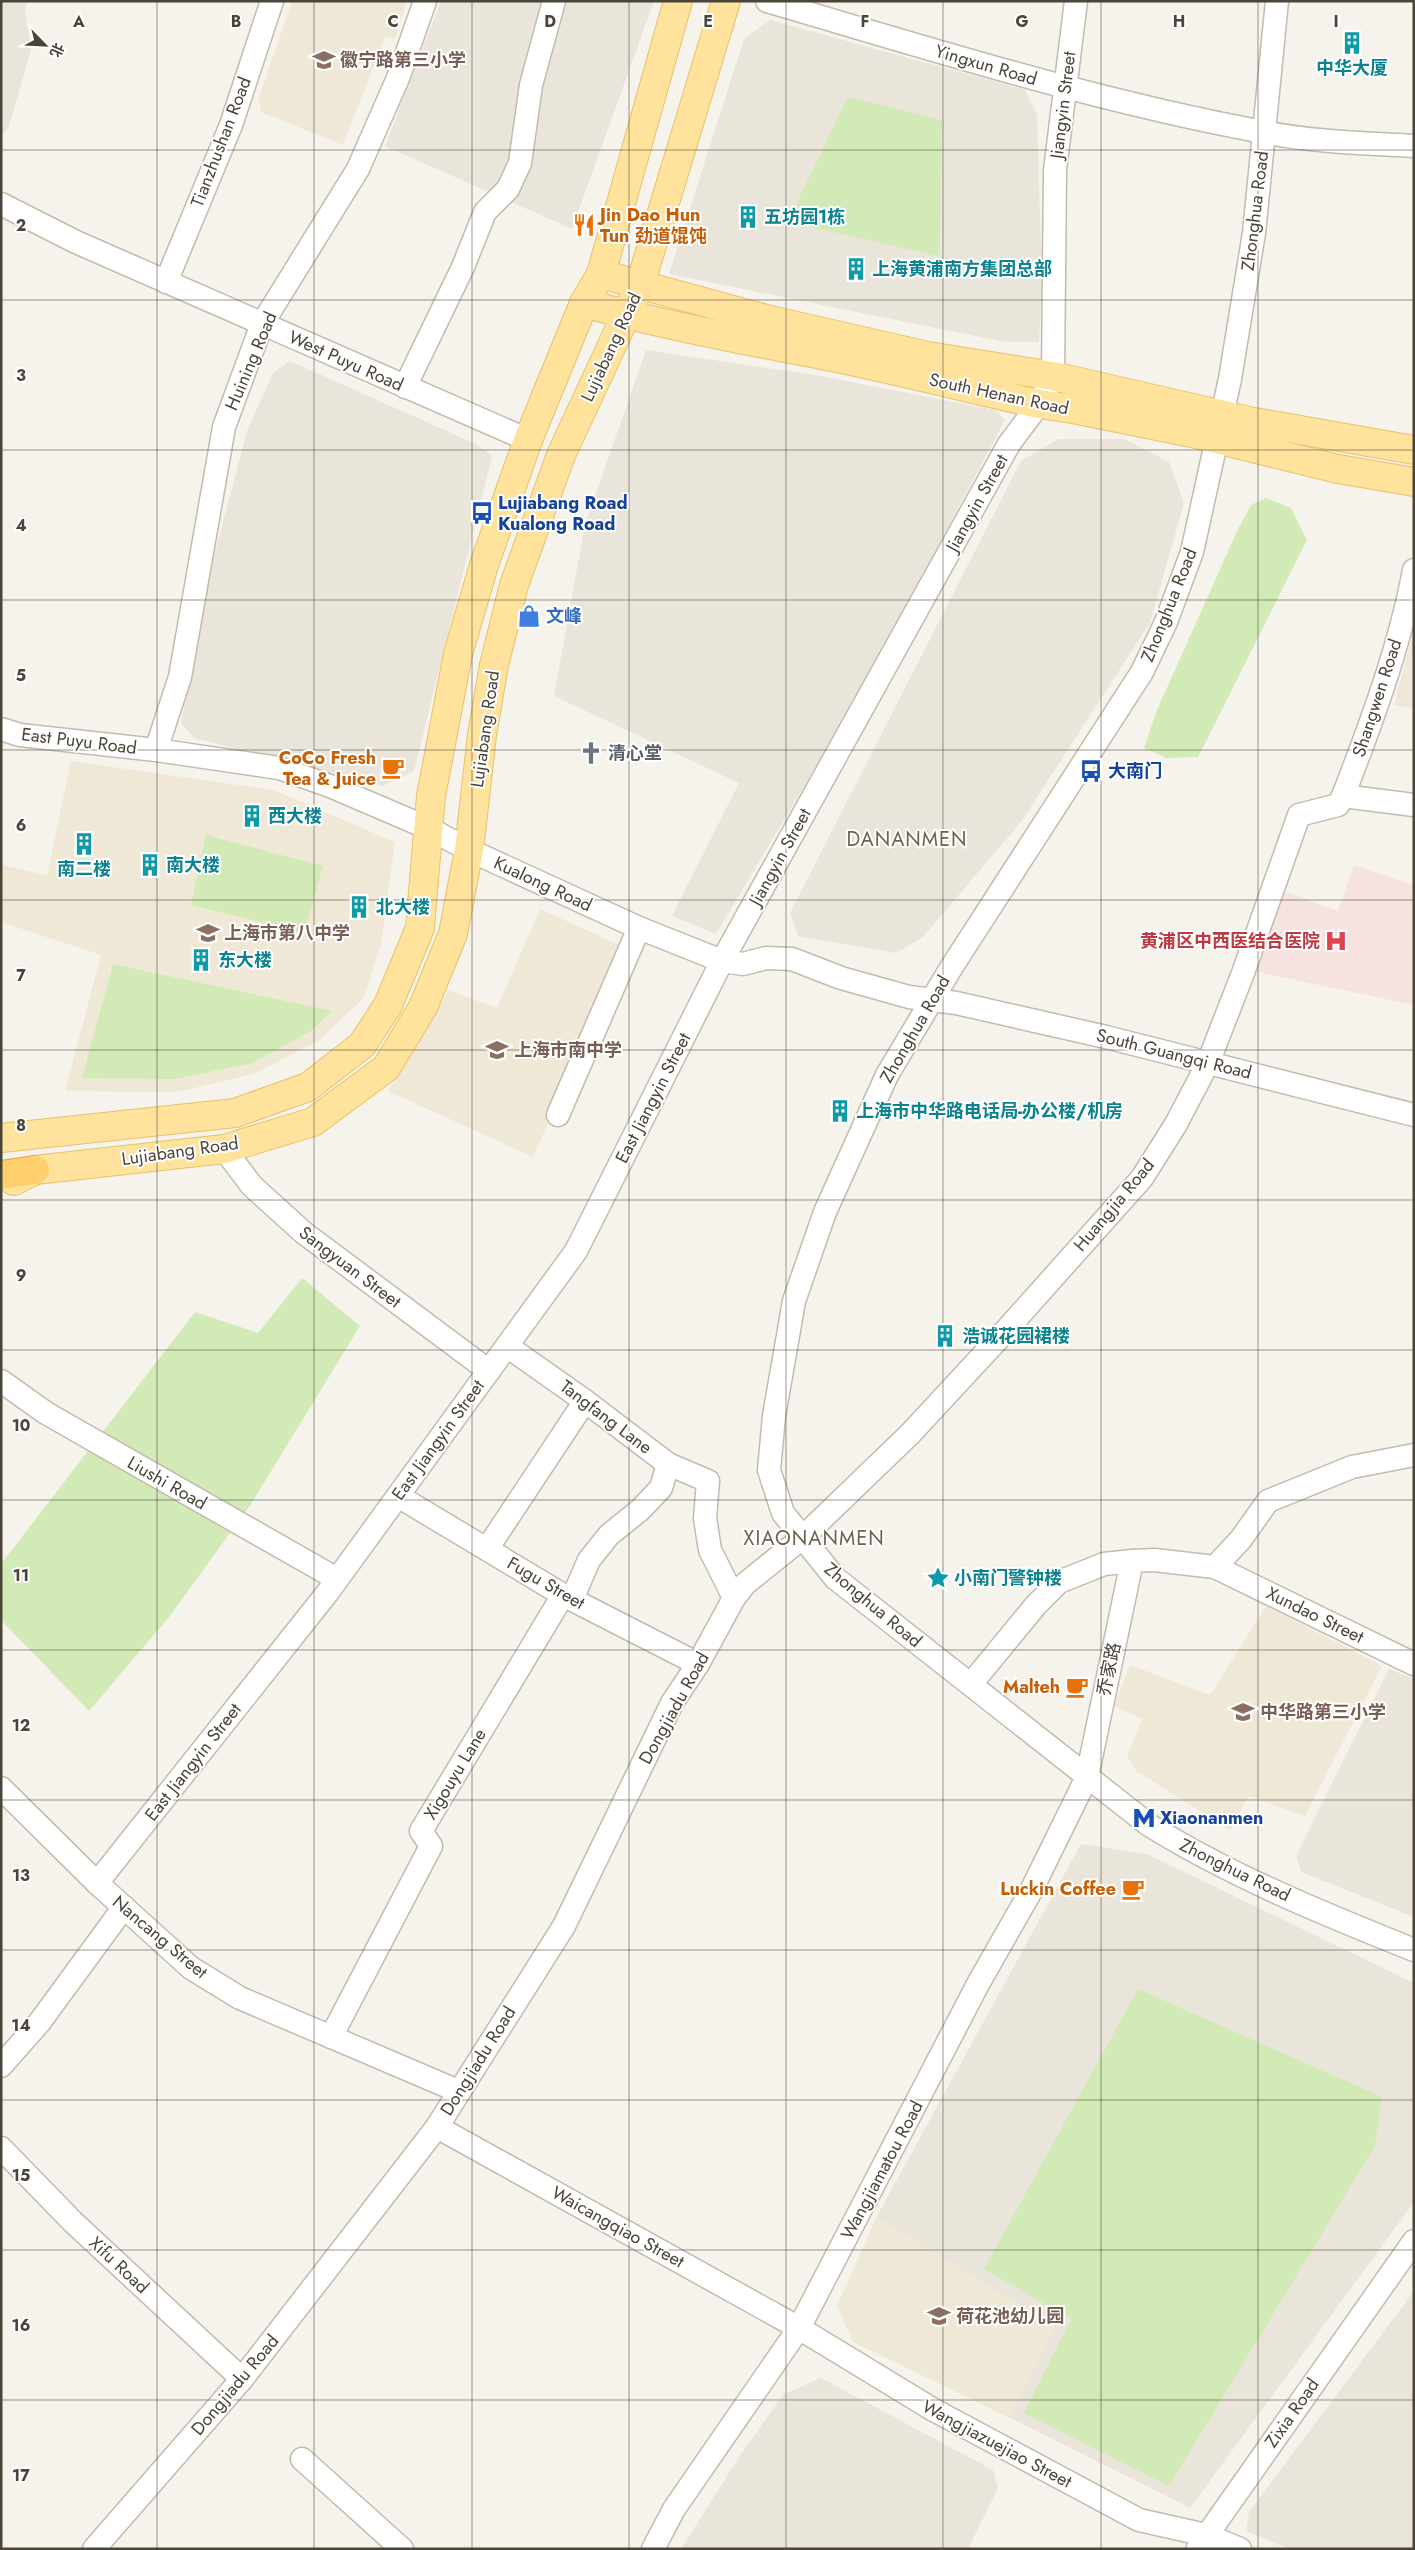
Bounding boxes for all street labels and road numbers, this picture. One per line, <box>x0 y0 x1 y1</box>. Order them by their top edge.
street label: Yingxun Road <box>932 38 1040 92</box>
street label: Jiangyin Street <box>1043 49 1083 162</box>
street label: Tianzhushan Road <box>184 73 258 211</box>
street label: Zhonghua Road <box>1235 150 1275 272</box>
street label: Lujiabang Road <box>574 288 648 406</box>
street label: Huining Road <box>219 308 283 414</box>
street label: West Puyu Road <box>284 324 408 398</box>
street label: South Henan Road <box>927 366 1071 422</box>
street label: Jiangyin Street <box>939 449 1015 558</box>
street label: Zhonghua Road <box>1134 544 1204 666</box>
street label: Shangwen Road <box>1346 636 1408 760</box>
street label: Lujiabang Road <box>464 669 506 789</box>
street label: East Puyu Road <box>20 721 138 761</box>
street label: Jiangyin Street <box>742 803 818 912</box>
street label: Kualong Road <box>490 850 596 918</box>
street label: Zhonghua Road <box>874 970 956 1088</box>
street label: South Guangqi Road <box>1094 1022 1254 1086</box>
street label: East Jiangyin Street <box>609 1028 697 1168</box>
street label: Lujiabang Road <box>120 1130 240 1172</box>
street label: Huangjia Road <box>1067 1153 1161 1257</box>
street label: Sangyuan Street <box>293 1220 407 1315</box>
street label: East Jiangyin Street <box>385 1374 491 1506</box>
street label: Tangfang Lane <box>555 1374 657 1460</box>
street label: Liushi Road <box>122 1450 212 1516</box>
street label: Fugu Street <box>502 1550 590 1616</box>
street label: Zhonghua Road <box>818 1556 928 1654</box>
street label: Xundao Street <box>1262 1580 1369 1650</box>
street label: 乔家路 <box>1091 1640 1127 1698</box>
street label: Dongjiadu Road <box>632 1647 716 1769</box>
street label: East Jiangyin Street <box>139 1697 248 1826</box>
street label: Xigouyu Lane <box>417 1723 493 1825</box>
street label: Zhonghua Road <box>1175 1832 1295 1908</box>
street label: Nancang Street <box>107 1889 214 1985</box>
street label: Dongjiadu Road <box>434 2001 522 2121</box>
street label: Wangjiamatou Road <box>834 2096 930 2244</box>
street label: Waicangqiao Street <box>547 2180 690 2275</box>
street label: Xifu Road <box>83 2230 155 2300</box>
street label: Dongjiadu Road <box>185 2329 285 2441</box>
street label: Zixia Road <box>1259 2373 1325 2453</box>
street label: Wangjiazuejiao Street <box>918 2394 1077 2495</box>

